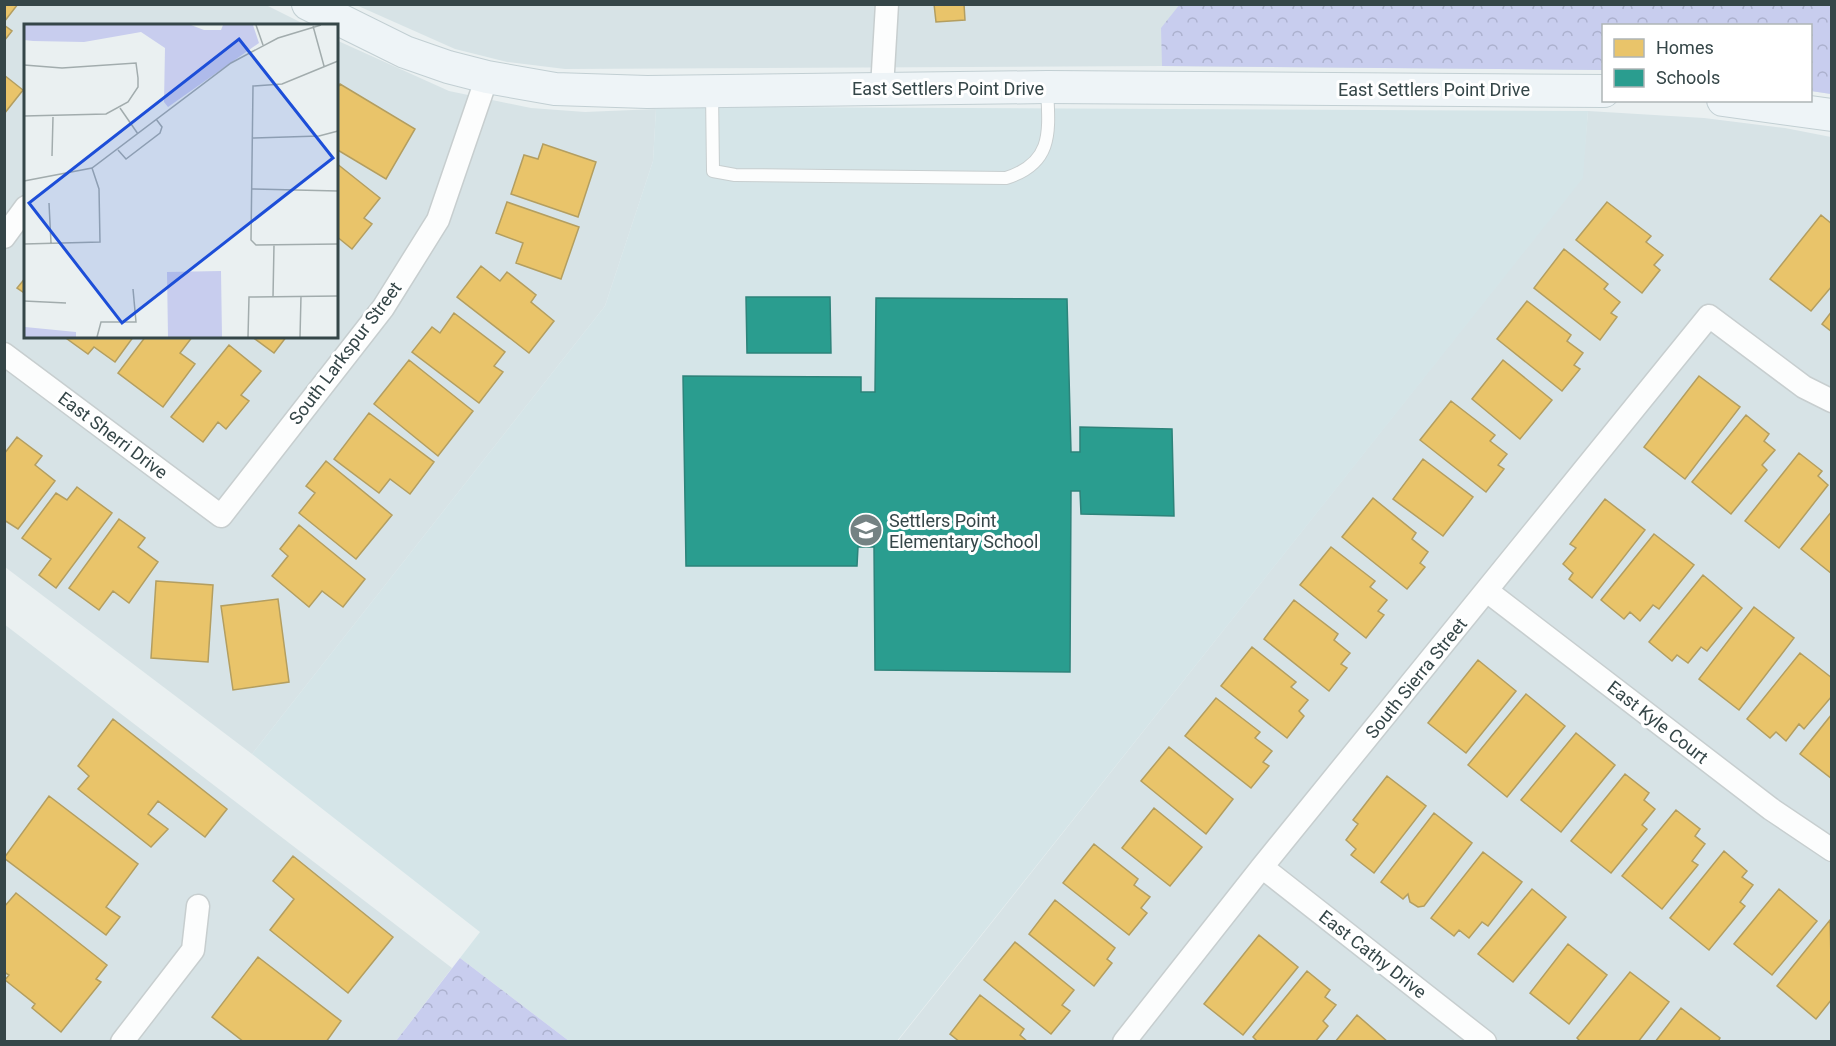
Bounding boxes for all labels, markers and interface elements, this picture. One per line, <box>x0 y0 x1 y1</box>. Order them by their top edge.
inset map <box>24 24 338 338</box>
legend <box>1602 24 1812 102</box>
text: Homes <box>1656 37 1714 58</box>
text: Schools <box>1656 67 1720 88</box>
street label: East Settlers Point Drive <box>852 78 1044 99</box>
street label: East Settlers Point Drive <box>1338 79 1530 100</box>
street label: South Larkspur Street <box>284 277 406 428</box>
street label: East Sherri Drive <box>54 387 172 483</box>
place label: Settlers Point Elementary School <box>889 510 1038 552</box>
school or university icon: Settlers Point Elementary School <box>848 512 884 548</box>
street label: South Sierra Street <box>1361 613 1471 743</box>
street label: East Kyle Court <box>1604 676 1713 768</box>
street label: East Cathy Drive <box>1315 906 1431 1002</box>

